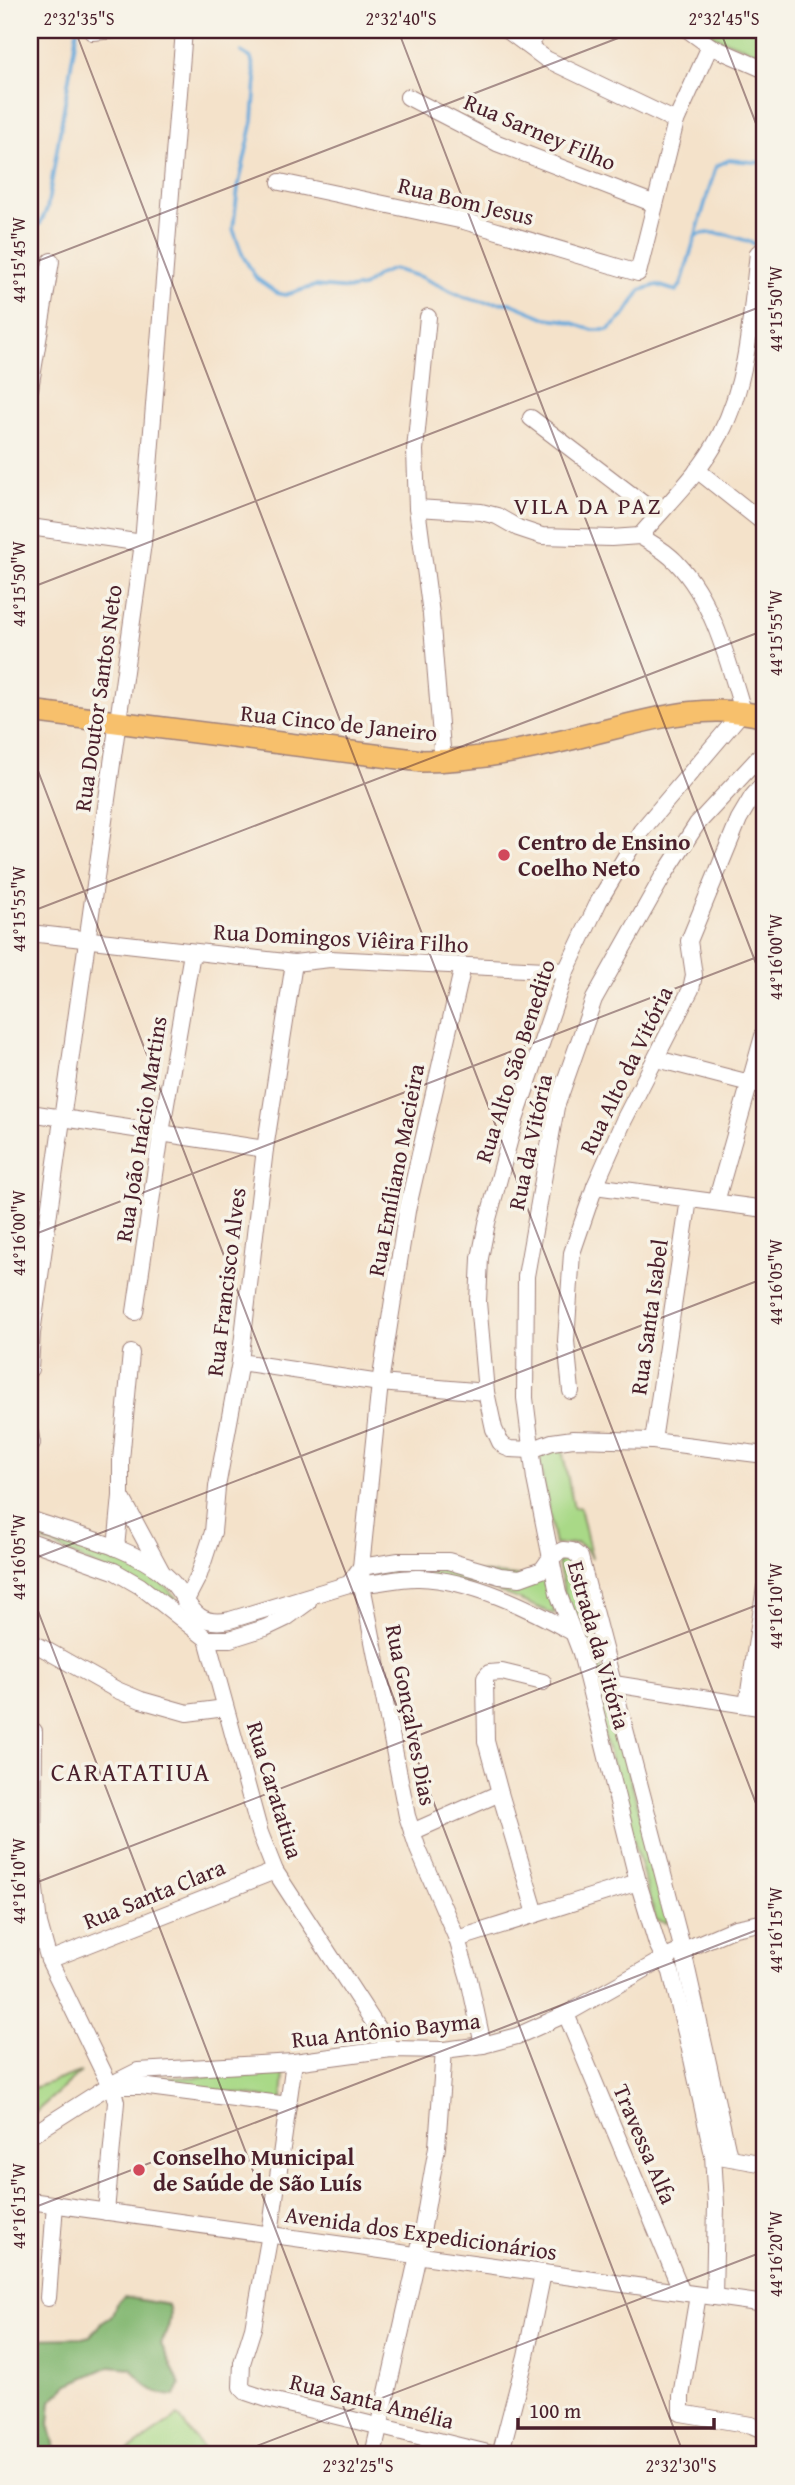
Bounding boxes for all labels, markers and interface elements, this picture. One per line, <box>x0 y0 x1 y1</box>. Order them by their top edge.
text: 2°32'35"S <box>43 5 115 32</box>
text: 2°32'40"S <box>365 5 437 32</box>
text: 2°32'45"S <box>688 5 760 32</box>
street label: Rua Sarney Filho <box>459 85 621 178</box>
street label: Rua Bom Jesus <box>395 168 538 233</box>
text: 44°15'45"W <box>5 216 32 303</box>
text: 44°15'50"W <box>762 265 789 352</box>
district label: VILA DA PAZ <box>513 488 663 523</box>
text: 44°15'50"W <box>5 540 32 627</box>
street label: Rua Doutor Santos Neto <box>65 582 130 814</box>
text: 44°15'55"W <box>762 589 789 676</box>
street label: Rua Cinco de Janeiro <box>239 696 439 749</box>
place label: Centro de Ensino Coelho Neto <box>518 825 690 884</box>
marker: Centro de Ensino Coelho Neto <box>496 847 512 863</box>
text: 44°15'55"W <box>5 865 32 952</box>
text: 44°16'00"W <box>762 913 789 1000</box>
street label: Rua Domingos Viêira Filho <box>213 914 470 961</box>
street label: Rua Alto São Benedito <box>466 955 563 1167</box>
street label: Rua Alto da Vitória <box>571 980 681 1159</box>
street label: Rua João Inácio Martins <box>106 1014 175 1244</box>
street label: Rua Emíliano Macieira <box>359 1061 432 1279</box>
street label: Rua da Vitória <box>499 1071 560 1213</box>
street label: Rua Francisco Alves <box>198 1186 253 1378</box>
text: 44°16'00"W <box>5 1189 32 1276</box>
street label: Rua Santa Isabel <box>621 1237 676 1397</box>
text: 44°16'05"W <box>762 1238 789 1325</box>
text: 44°16'05"W <box>5 1513 32 1600</box>
street label: Estrada da Vitória <box>560 1557 639 1733</box>
text: 44°16'10"W <box>762 1562 789 1649</box>
street label: Rua Gonçalves Dias <box>378 1622 445 1808</box>
street label: Rua Caratatiua <box>239 1717 312 1863</box>
district label: CARATATIUA <box>51 1752 211 1791</box>
text: 44°16'10"W <box>5 1837 32 1924</box>
street label: Rua Santa Clara <box>78 1850 230 1937</box>
text: 44°16'15"W <box>762 1886 789 1973</box>
street label: Rua Antônio Bayma <box>290 2003 482 2056</box>
street label: Travessa Alfa <box>605 2079 686 2209</box>
place label: Conselho Municipal de Saúde de São Luís <box>153 2140 362 2199</box>
text: 44°16'15"W <box>5 2162 32 2249</box>
marker: Conselho Municipal de Saúde de São Luís <box>131 2162 147 2178</box>
street label: Avenida dos Expedicionários <box>283 2197 559 2268</box>
text: 44°16'20"W <box>762 2210 789 2297</box>
street label: Rua Santa Amélia <box>287 2364 458 2437</box>
scale bar <box>518 2387 714 2431</box>
text: 100 m <box>529 2395 581 2426</box>
text: 2°32'25"S <box>322 2452 394 2479</box>
text: 2°32'30"S <box>645 2452 717 2479</box>

